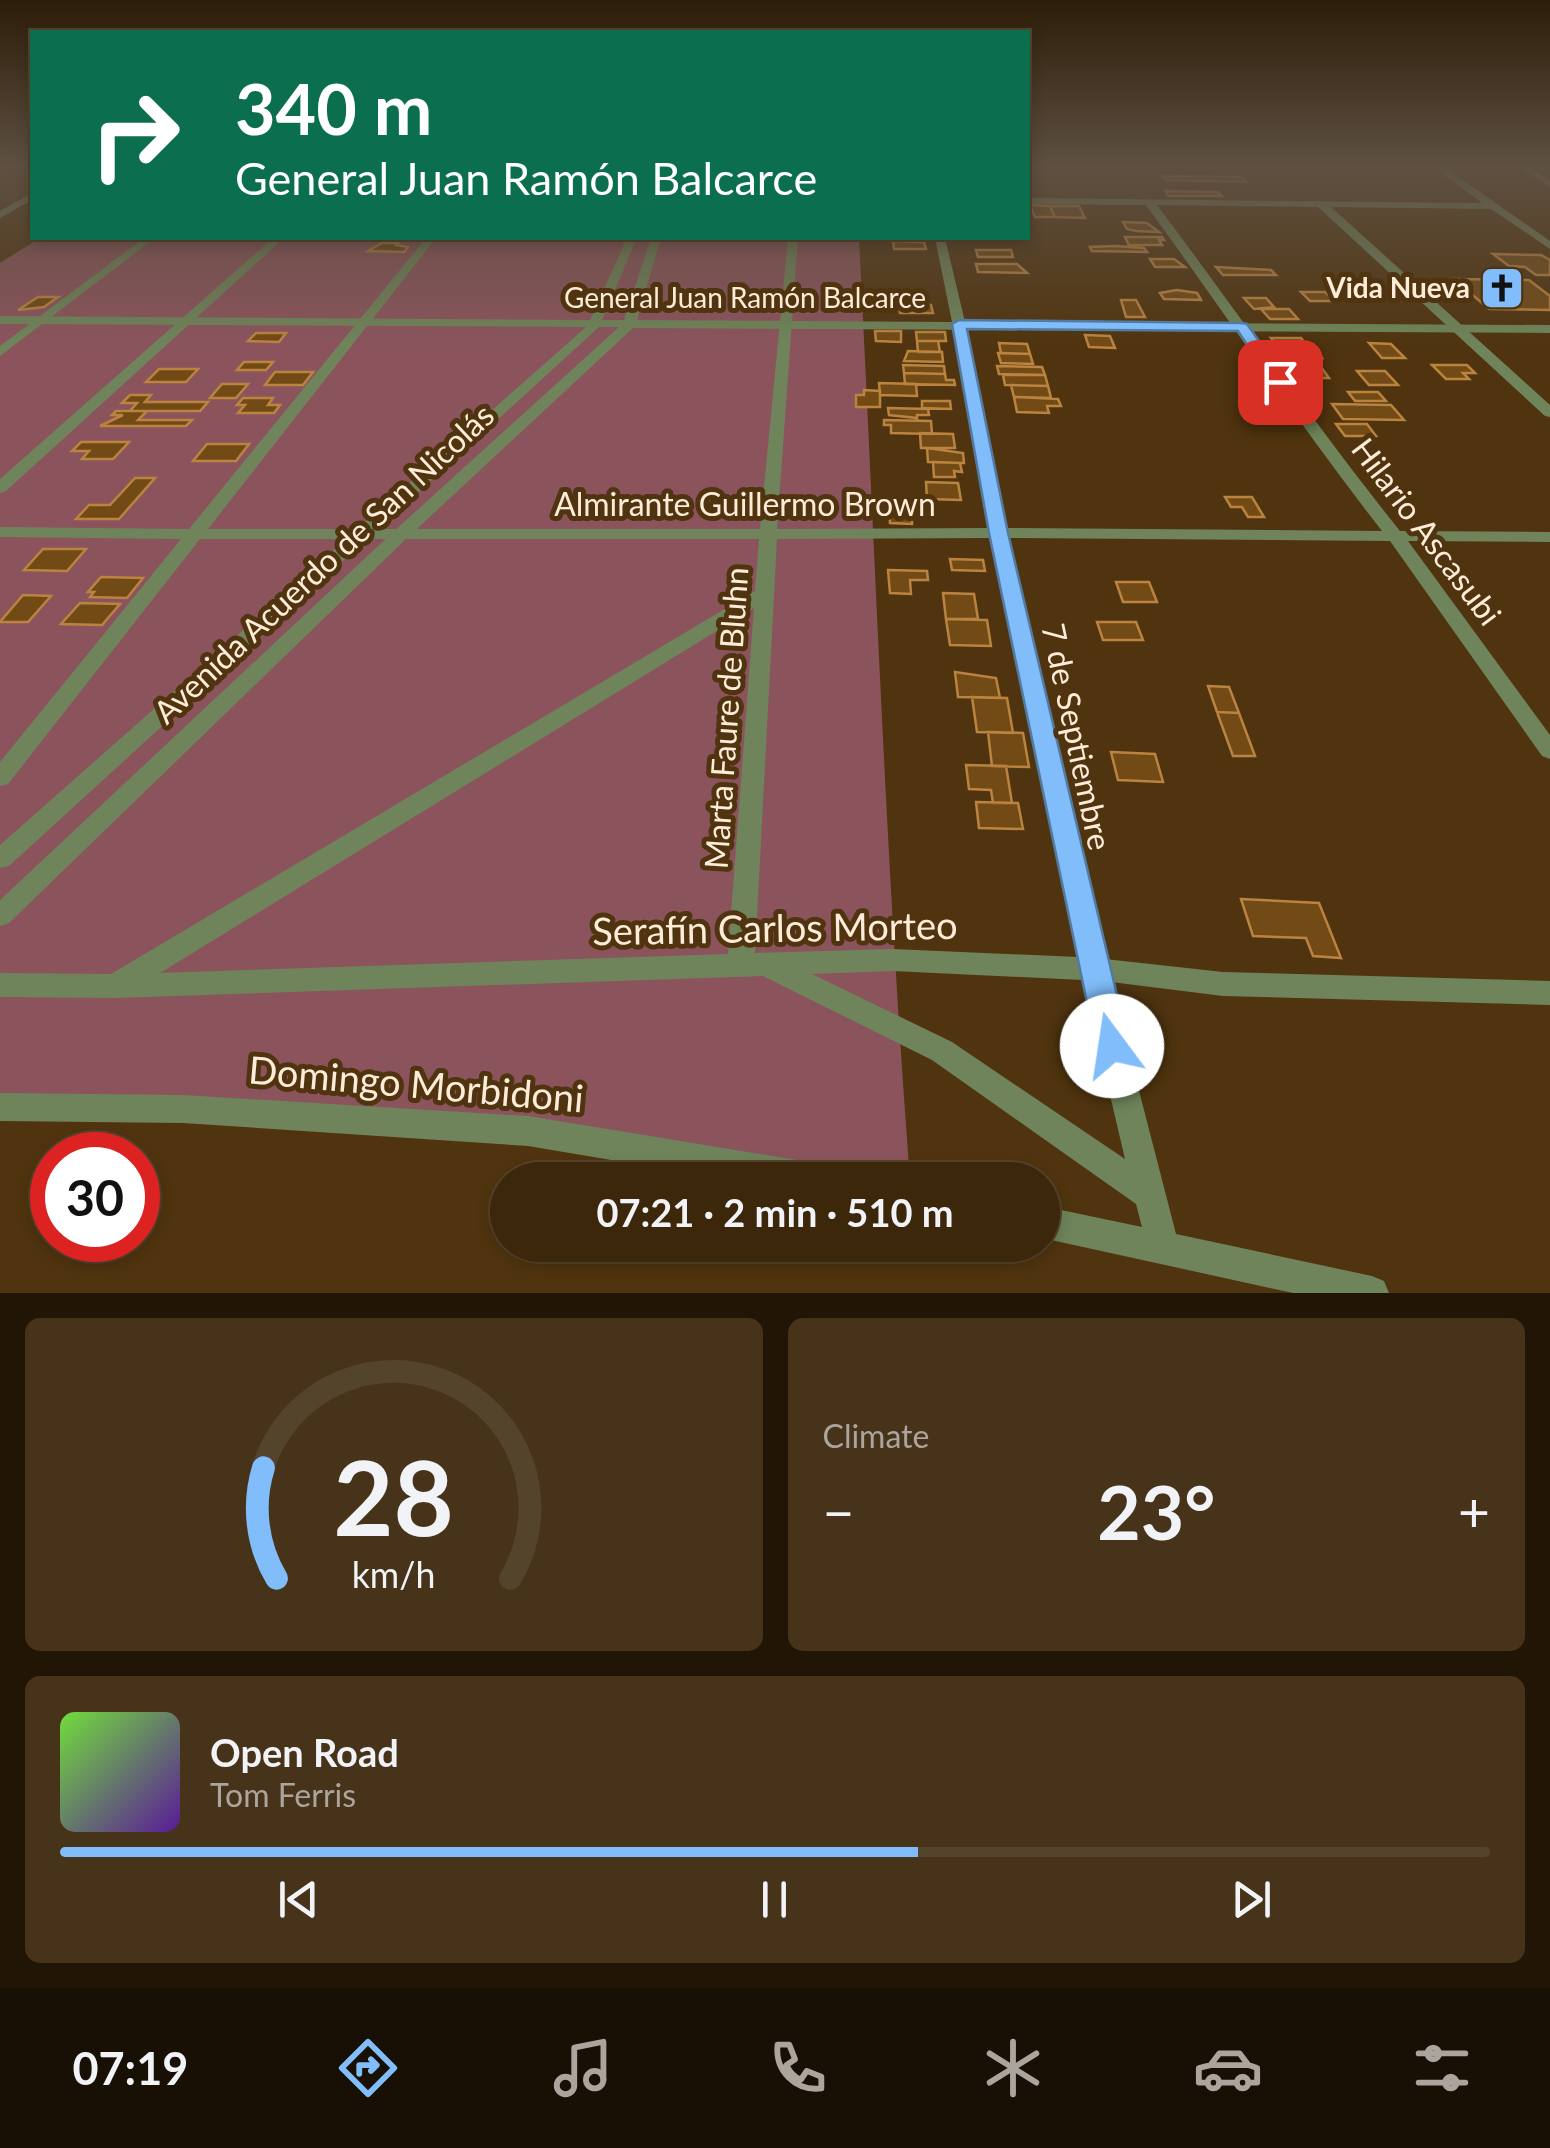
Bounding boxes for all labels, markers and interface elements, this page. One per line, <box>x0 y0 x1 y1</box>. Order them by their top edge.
text: 340 m <box>235 66 432 150</box>
icon: right <box>70 70 200 200</box>
text: General Juan Ramón Balcarce <box>235 151 817 205</box>
church icon: Vida Nueva <box>1479 265 1525 311</box>
place label: Vida Nueva <box>1325 270 1470 304</box>
street label: General Juan Ramón Balcarce <box>564 280 926 314</box>
pin <box>1238 340 1323 425</box>
icon: arrive <box>1253 355 1308 410</box>
street label: Avenida Acuerdo de San Nicolás <box>145 395 501 731</box>
street label: Hilario Ascasubi <box>1344 430 1510 632</box>
street label: Almirante Guillermo Brown <box>554 484 936 523</box>
street label: Marta Faure de Bluhn <box>696 566 756 870</box>
street label: 7 de Septiembre <box>1034 620 1120 853</box>
street label: Serafín Carlos Morteo <box>592 901 958 953</box>
position arrow <box>1060 994 1164 1098</box>
street label: Domingo Morbidoni <box>247 1045 586 1121</box>
speed limit sign: 30 <box>30 1132 160 1262</box>
text: 07:21 · 2 min · 510 m <box>596 1189 954 1235</box>
text: Climate <box>823 1416 929 1455</box>
text: 28 <box>333 1433 454 1558</box>
text: 23° <box>1097 1466 1215 1556</box>
text: − <box>823 1478 854 1544</box>
text: + <box>1458 1478 1490 1544</box>
text: km/h <box>352 1553 436 1596</box>
text: Open Road <box>210 1729 399 1775</box>
text: Tom Ferris <box>210 1775 356 1814</box>
icon: previous <box>271 1872 326 1927</box>
icon: pause <box>747 1872 802 1927</box>
icon: next <box>1224 1872 1279 1927</box>
icon: directions <box>333 2033 403 2103</box>
icon: music <box>548 2033 618 2103</box>
icon: phone <box>763 2033 833 2103</box>
icon: climate <box>978 2033 1048 2103</box>
icon: car <box>1193 2033 1263 2103</box>
icon: filters <box>1407 2033 1477 2103</box>
text: 07:19 <box>72 2041 188 2095</box>

